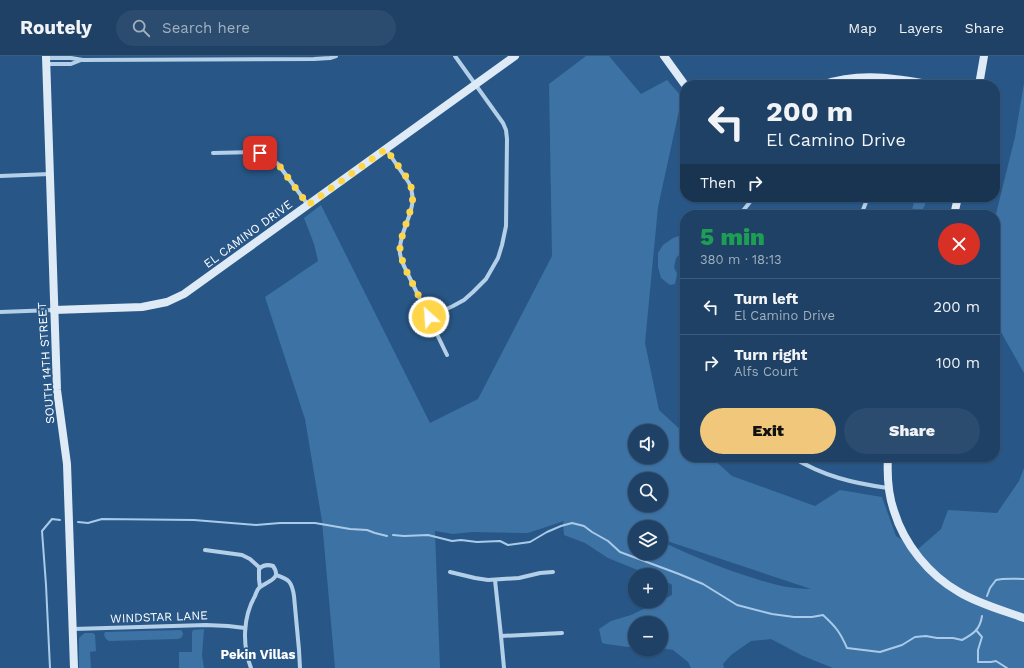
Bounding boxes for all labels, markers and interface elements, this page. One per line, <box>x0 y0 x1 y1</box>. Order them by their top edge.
search box <box>116 10 396 46</box>
text: Routely <box>20 16 92 39</box>
icon: search <box>130 17 152 39</box>
text: Search here <box>162 19 250 37</box>
text: Map <box>848 20 877 36</box>
text: Layers <box>899 20 943 36</box>
text: Share <box>965 20 1004 36</box>
text: 200 m <box>766 95 853 128</box>
icon: left <box>700 96 752 148</box>
text: El Camino Drive <box>766 129 906 150</box>
pin <box>243 136 277 170</box>
icon: arrive <box>249 142 271 164</box>
icon: right <box>744 172 766 194</box>
text: Then <box>700 174 736 192</box>
street label: EL CAMINO DRIVE <box>201 197 295 271</box>
text: 5 min <box>700 223 765 251</box>
button: close <box>938 223 980 265</box>
text: 380 m · 18:13 <box>700 252 782 267</box>
text: Turn left <box>734 290 798 308</box>
position arrow <box>408 296 450 338</box>
icon: left <box>700 296 722 318</box>
text: 200 m <box>933 298 980 316</box>
street label: SOUTH 14TH STREET <box>35 302 57 424</box>
text: El Camino Drive <box>734 308 835 323</box>
text: Turn right <box>734 346 807 364</box>
icon: right <box>700 352 722 374</box>
text: 100 m <box>936 354 980 372</box>
text: Alfs Court <box>734 364 798 379</box>
button: Exit <box>700 408 836 454</box>
button: Share <box>844 408 980 454</box>
map controls <box>628 424 668 656</box>
button: sound <box>628 424 668 464</box>
button: search <box>628 472 668 512</box>
button: layers <box>628 520 668 560</box>
button: + <box>628 568 668 608</box>
street label: WINDSTAR LANE <box>110 608 208 626</box>
button: − <box>628 616 668 656</box>
district label: Pekin Villas <box>220 647 296 662</box>

